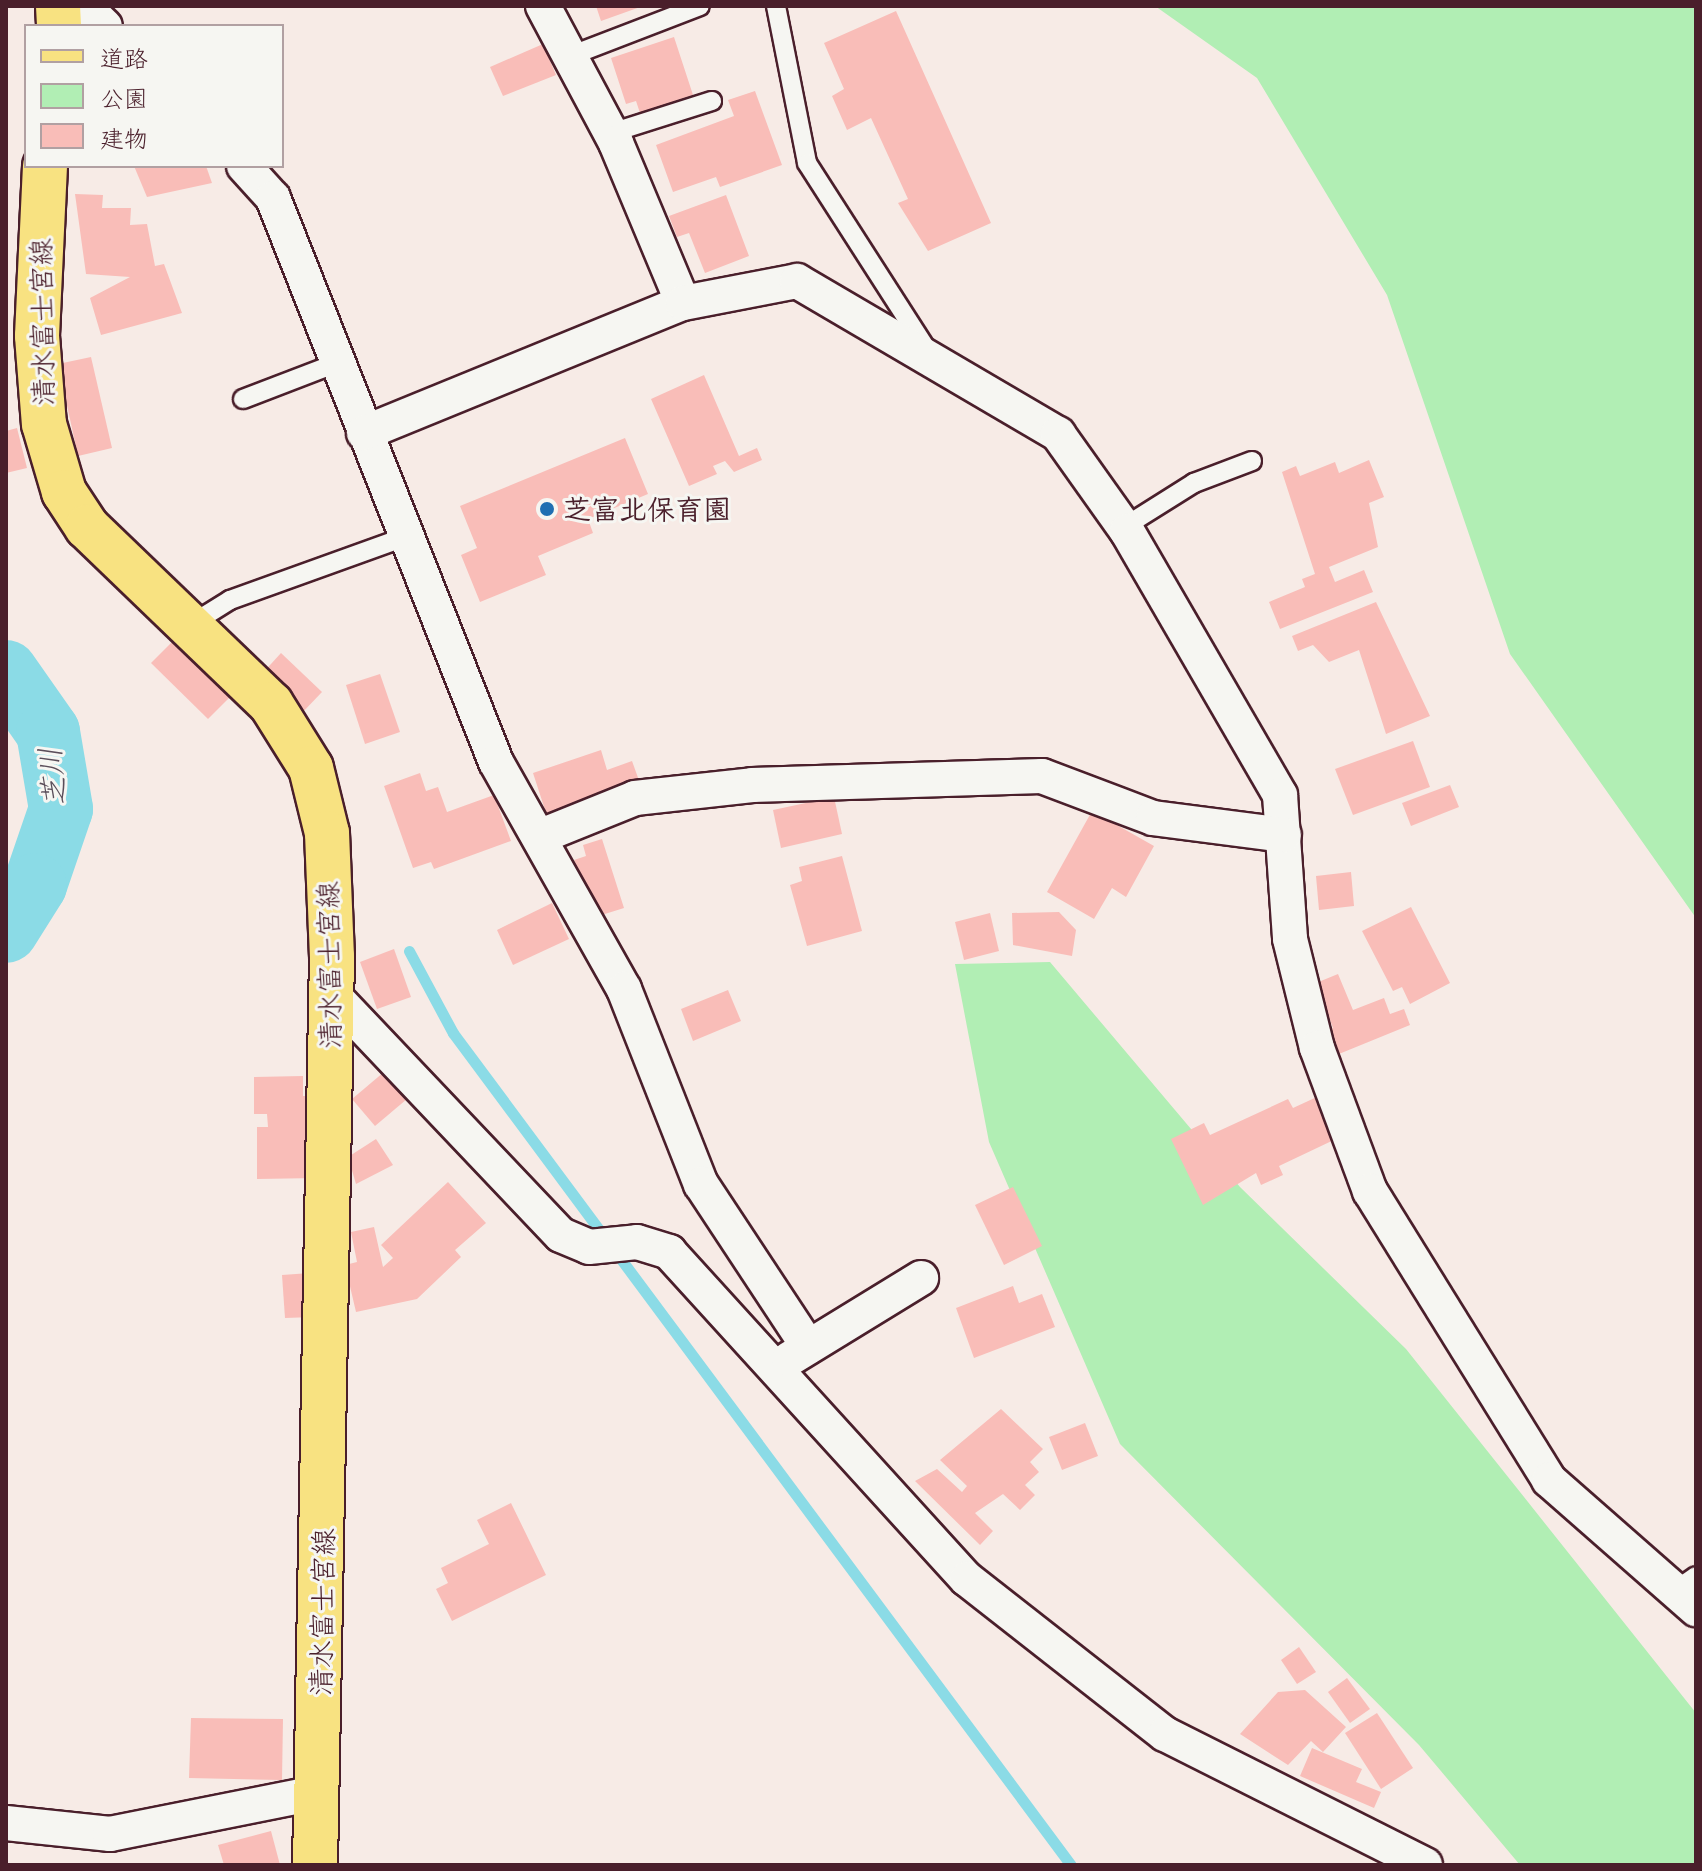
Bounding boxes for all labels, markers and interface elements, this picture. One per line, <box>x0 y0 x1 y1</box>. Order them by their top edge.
legend <box>24 24 284 168</box>
text: 道路 <box>100 44 148 73</box>
text: 公園 <box>100 84 148 113</box>
text: 建物 <box>100 124 148 153</box>
street label: 清水富士宮線 <box>24 238 60 406</box>
place label: 芝富北保育園 <box>563 492 731 526</box>
marker: 芝富北保育園 <box>538 500 556 518</box>
water label: 芝川 <box>32 745 74 809</box>
street label: 清水富士宮線 <box>311 881 347 1049</box>
street label: 清水富士宮線 <box>304 1528 340 1696</box>

